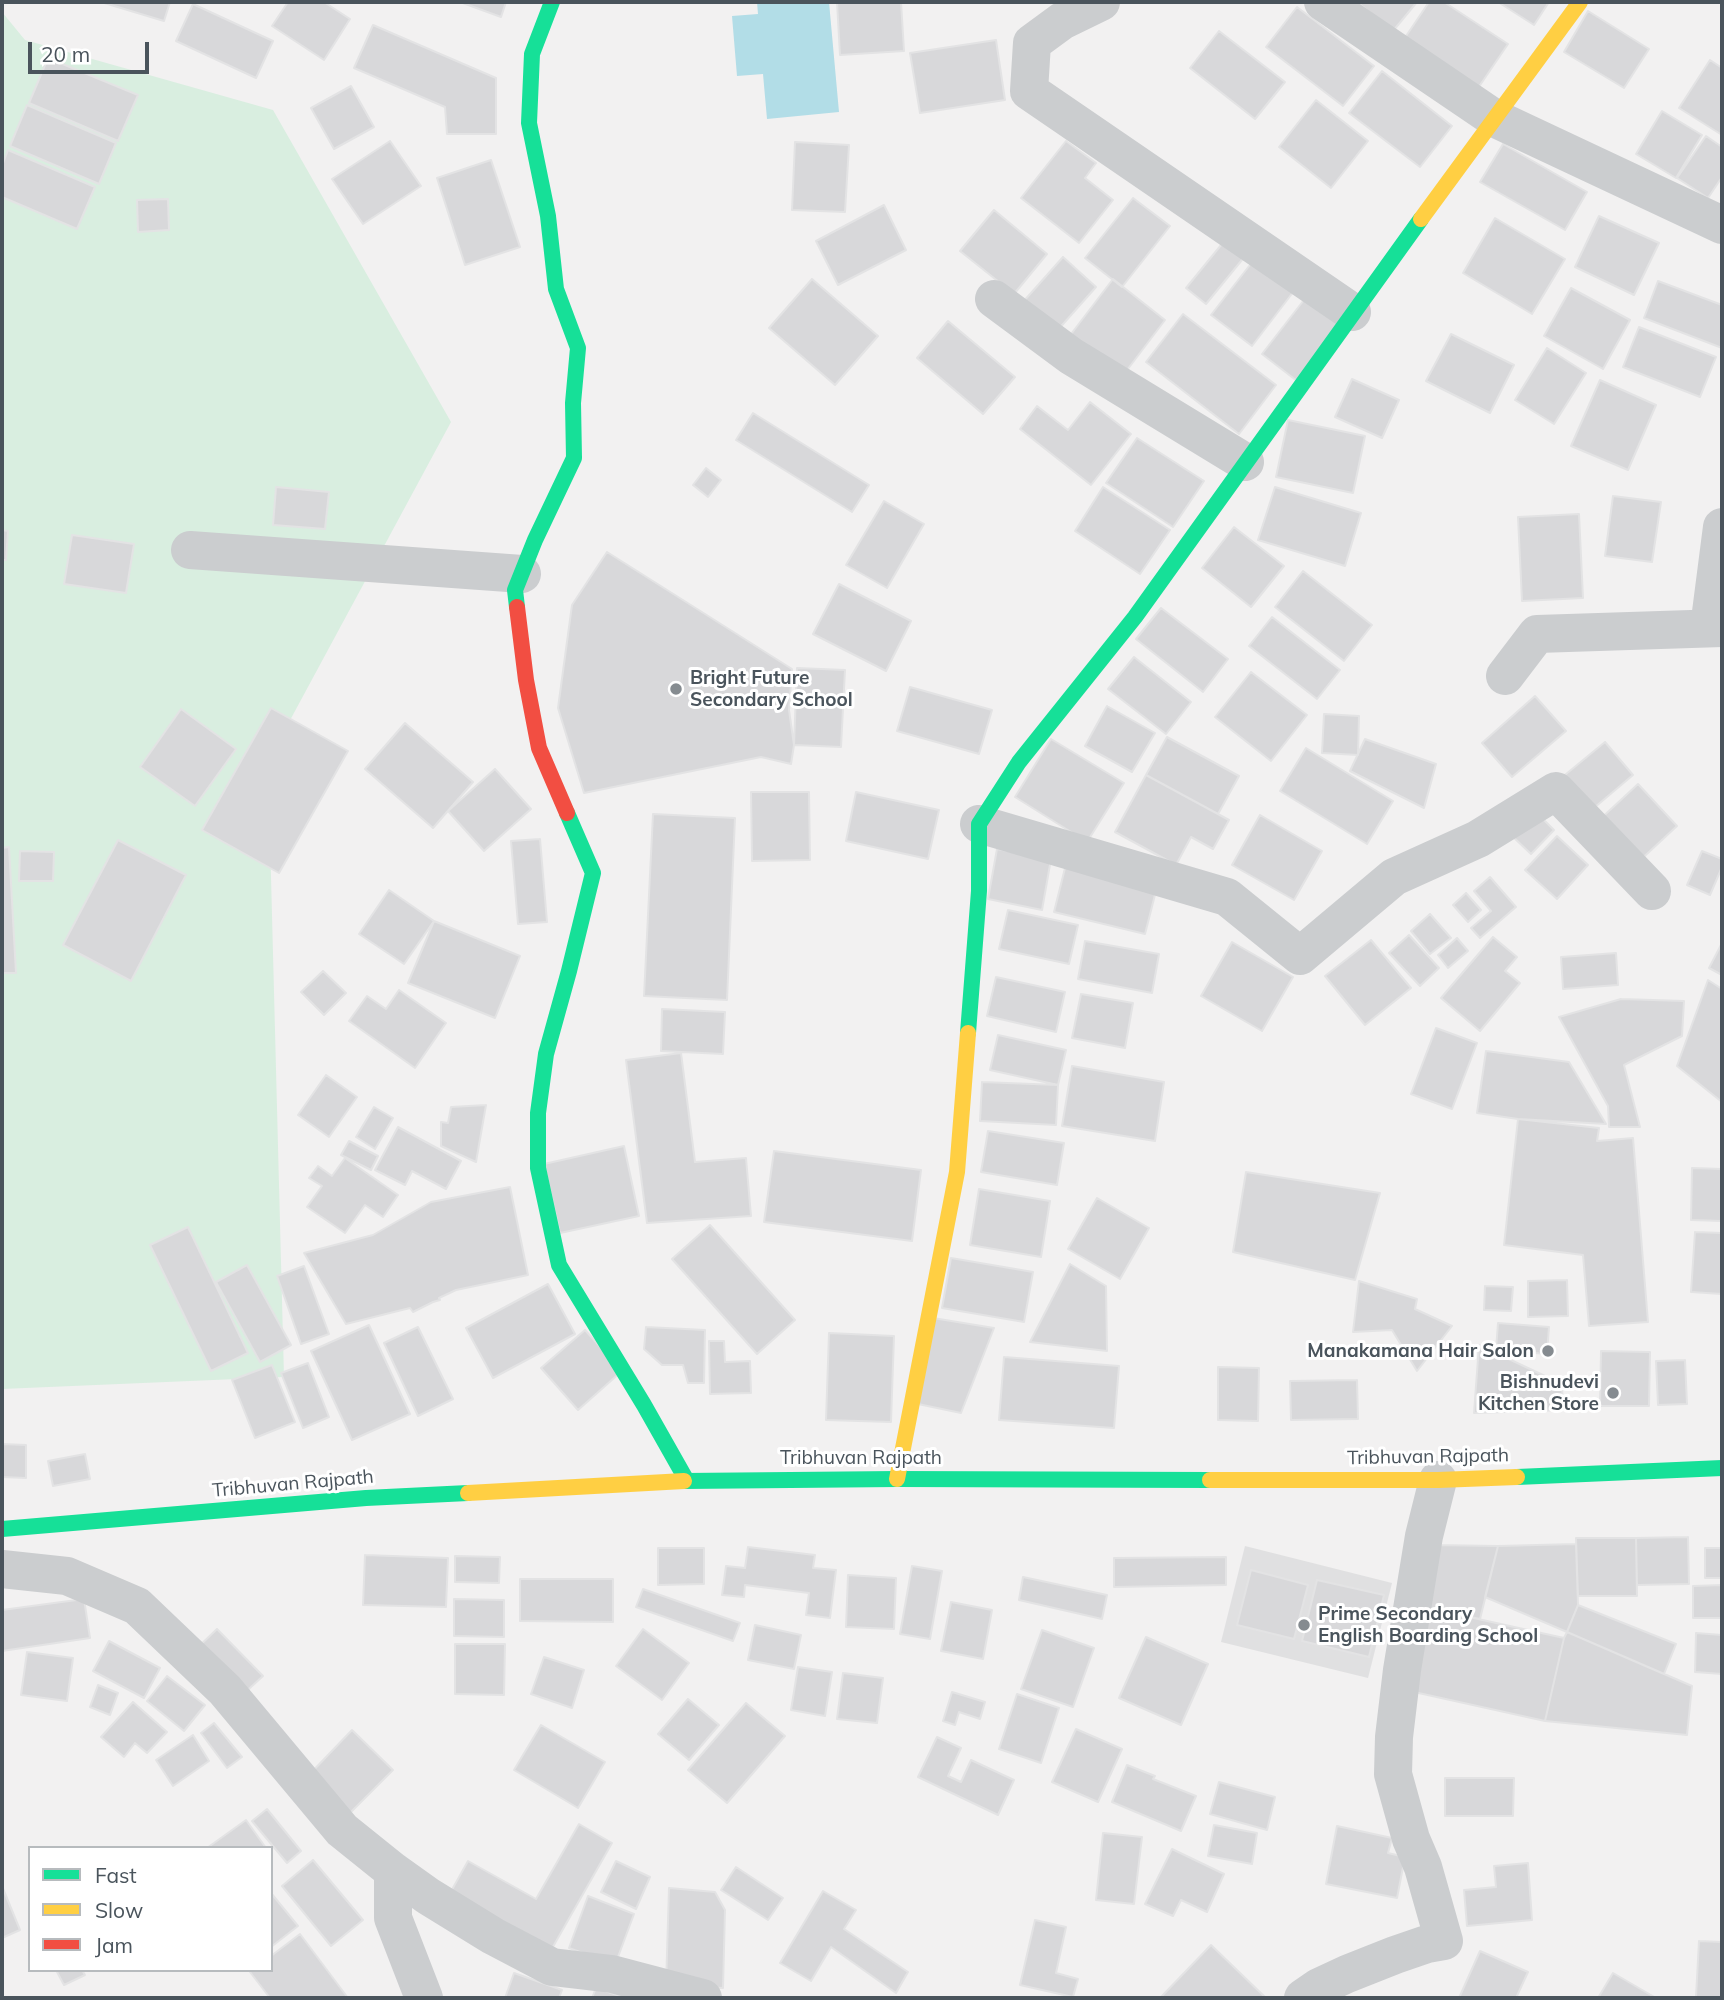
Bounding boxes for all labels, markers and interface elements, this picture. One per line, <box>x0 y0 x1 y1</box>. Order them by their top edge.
scale bar <box>32 28 152 72</box>
text: 20 m <box>41 41 90 67</box>
place label: Bright Future Secondary School <box>690 667 853 711</box>
marker: Bright Future Secondary School <box>668 681 684 697</box>
place label: Manakamana Hair Salon <box>1307 1340 1534 1362</box>
marker: Manakamana Hair Salon <box>1540 1343 1556 1359</box>
place label: Bishnudevi Kitchen Store <box>1478 1371 1599 1415</box>
marker: Bishnudevi Kitchen Store <box>1605 1385 1621 1401</box>
street label: Tribhuvan Rajpath <box>1347 1444 1509 1470</box>
street label: Tribhuvan Rajpath <box>780 1447 942 1469</box>
street label: Tribhuvan Rajpath <box>211 1466 375 1502</box>
place label: Prime Secondary English Boarding School <box>1318 1603 1538 1647</box>
marker: Prime Secondary English Boarding School <box>1296 1617 1312 1633</box>
legend <box>28 1846 273 1972</box>
text: Fast <box>95 1862 137 1888</box>
text: Slow <box>95 1897 143 1923</box>
text: Jam <box>95 1932 133 1958</box>

